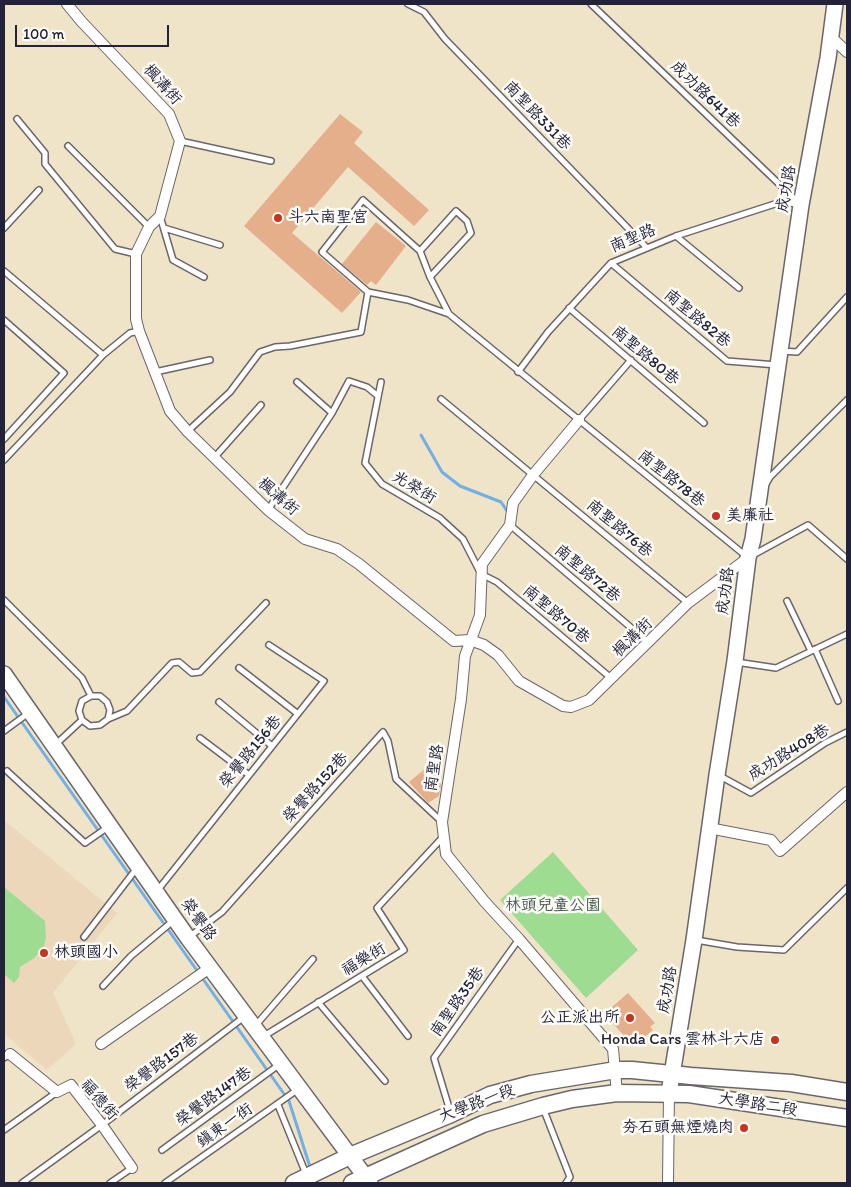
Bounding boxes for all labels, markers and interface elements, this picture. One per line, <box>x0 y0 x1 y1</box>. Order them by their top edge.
scale bar <box>18 15 171 47</box>
text: 100 m <box>23 25 64 43</box>
street label: 成功路641巷 <box>666 57 744 133</box>
street label: 楓溝街 <box>139 61 185 109</box>
street label: 南聖路331巷 <box>499 77 575 155</box>
street label: 成功路 <box>773 164 801 214</box>
place label: 斗六南聖宮 <box>288 208 368 228</box>
marker: 斗六南聖宮 <box>272 212 284 224</box>
street label: 南聖路 <box>607 221 659 257</box>
street label: 南聖路82巷 <box>660 286 734 352</box>
street label: 南聖路80巷 <box>607 322 683 390</box>
street label: 南聖路78巷 <box>634 446 708 512</box>
street label: 光榮街 <box>388 467 440 509</box>
street label: 楓溝街 <box>254 474 302 520</box>
street label: 南聖路76巷 <box>582 496 656 562</box>
place label: 美廉社 <box>726 506 774 526</box>
marker: 美廉社 <box>710 510 722 522</box>
street label: 南聖路72巷 <box>550 541 624 607</box>
street label: 成功路 <box>714 566 738 616</box>
street label: 南聖路70巷 <box>519 581 593 649</box>
street label: 楓溝街 <box>609 614 657 662</box>
street label: 榮譽路156巷 <box>216 712 286 792</box>
street label: 成功路408巷 <box>745 720 833 786</box>
street label: 南聖路 <box>422 743 448 793</box>
street label: 榮譽路152巷 <box>279 749 353 827</box>
street label: 榮譽路 <box>176 895 220 945</box>
park label: 林頭兒童公園 <box>505 896 601 916</box>
street label: 福樂街 <box>338 939 390 981</box>
place label: 林頭國小 <box>54 943 118 963</box>
marker: 林頭國小 <box>38 947 50 959</box>
street label: 南聖路35巷 <box>427 963 489 1041</box>
street label: 成功路 <box>654 965 682 1015</box>
place label: 公正派出所 <box>540 1008 620 1028</box>
marker: 公正派出所 <box>624 1012 636 1024</box>
street label: 榮譽路157巷 <box>121 1029 203 1097</box>
place label: Honda Cars 雲林斗六店 <box>601 1030 765 1050</box>
marker: Honda Cars 雲林斗六店 <box>769 1034 781 1046</box>
street label: 榮譽路147巷 <box>172 1063 256 1131</box>
street label: 福德街 <box>76 1076 122 1124</box>
street label: 大學路一段 <box>436 1081 518 1127</box>
street label: 大學路二段 <box>717 1089 799 1121</box>
street label: 鎮東一街 <box>193 1100 257 1152</box>
place label: 夯石頭無煙燒肉 <box>622 1118 734 1138</box>
marker: 夯石頭無煙燒肉 <box>738 1122 750 1134</box>

